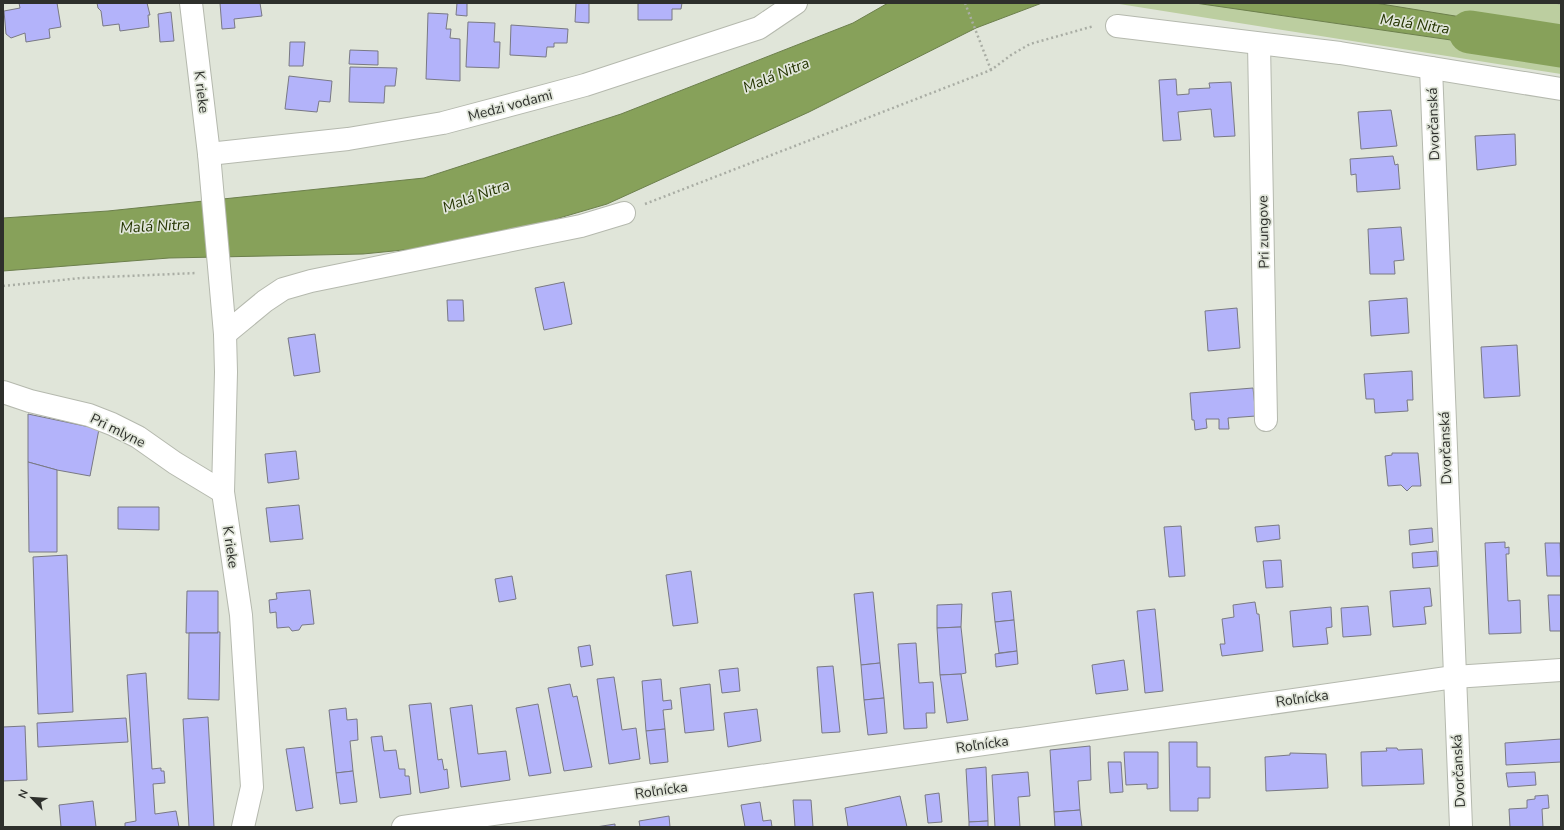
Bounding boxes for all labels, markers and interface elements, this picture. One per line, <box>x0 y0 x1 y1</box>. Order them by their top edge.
water label: Malá Nitra <box>1379 9 1451 39</box>
water label: Malá Nitra <box>740 53 812 97</box>
street label: K rieke <box>189 70 214 114</box>
street label: Medzi vodami <box>466 85 554 126</box>
street label: Dvorčanská <box>1423 87 1444 161</box>
water label: Malá Nitra <box>440 175 512 217</box>
street label: Pri zungove <box>1253 195 1274 269</box>
water label: Malá Nitra <box>119 214 191 238</box>
street label: Pri mlyne <box>87 409 149 452</box>
street label: Dvorčanská <box>1435 411 1456 485</box>
street label: K rieke <box>218 525 243 569</box>
street label: Roľnícka <box>1274 685 1330 712</box>
street label: Roľnícka <box>954 731 1010 758</box>
street label: Dvorčanská <box>1447 734 1470 808</box>
street label: Roľnícka <box>633 777 689 804</box>
north arrow <box>12 778 52 818</box>
text: N <box>15 787 32 801</box>

